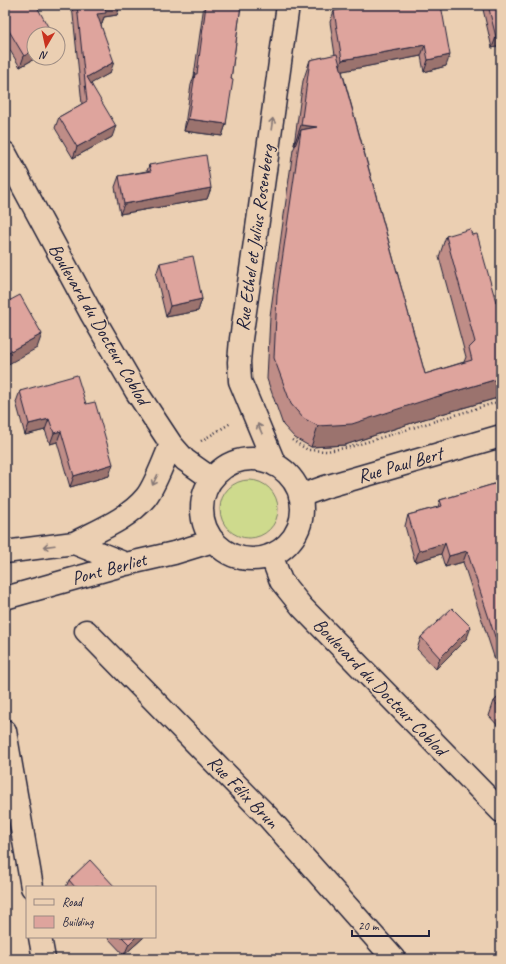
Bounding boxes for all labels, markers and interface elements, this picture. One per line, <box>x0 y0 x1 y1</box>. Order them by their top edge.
north arrow <box>26 26 66 66</box>
text: N <box>38 48 49 63</box>
one-way arrow <box>268 117 276 130</box>
street label: Rue Ethel et Julius Rosenberg <box>230 142 280 332</box>
street label: Boulevard du Docteur Coblod <box>43 239 157 412</box>
one-way arrow <box>256 424 263 436</box>
street label: Rue Paul Bert <box>355 441 448 489</box>
one-way arrow <box>151 473 158 485</box>
one-way arrow <box>43 542 56 550</box>
street label: Pont Berliet <box>69 547 151 590</box>
street label: Boulevard du Docteur Coblod <box>308 613 455 764</box>
street label: Rue Félix Brun <box>202 750 284 834</box>
legend <box>26 886 156 938</box>
text: Road <box>62 894 84 910</box>
scale bar <box>352 912 429 938</box>
text: Building <box>62 914 94 930</box>
text: 20 m <box>358 918 380 934</box>

